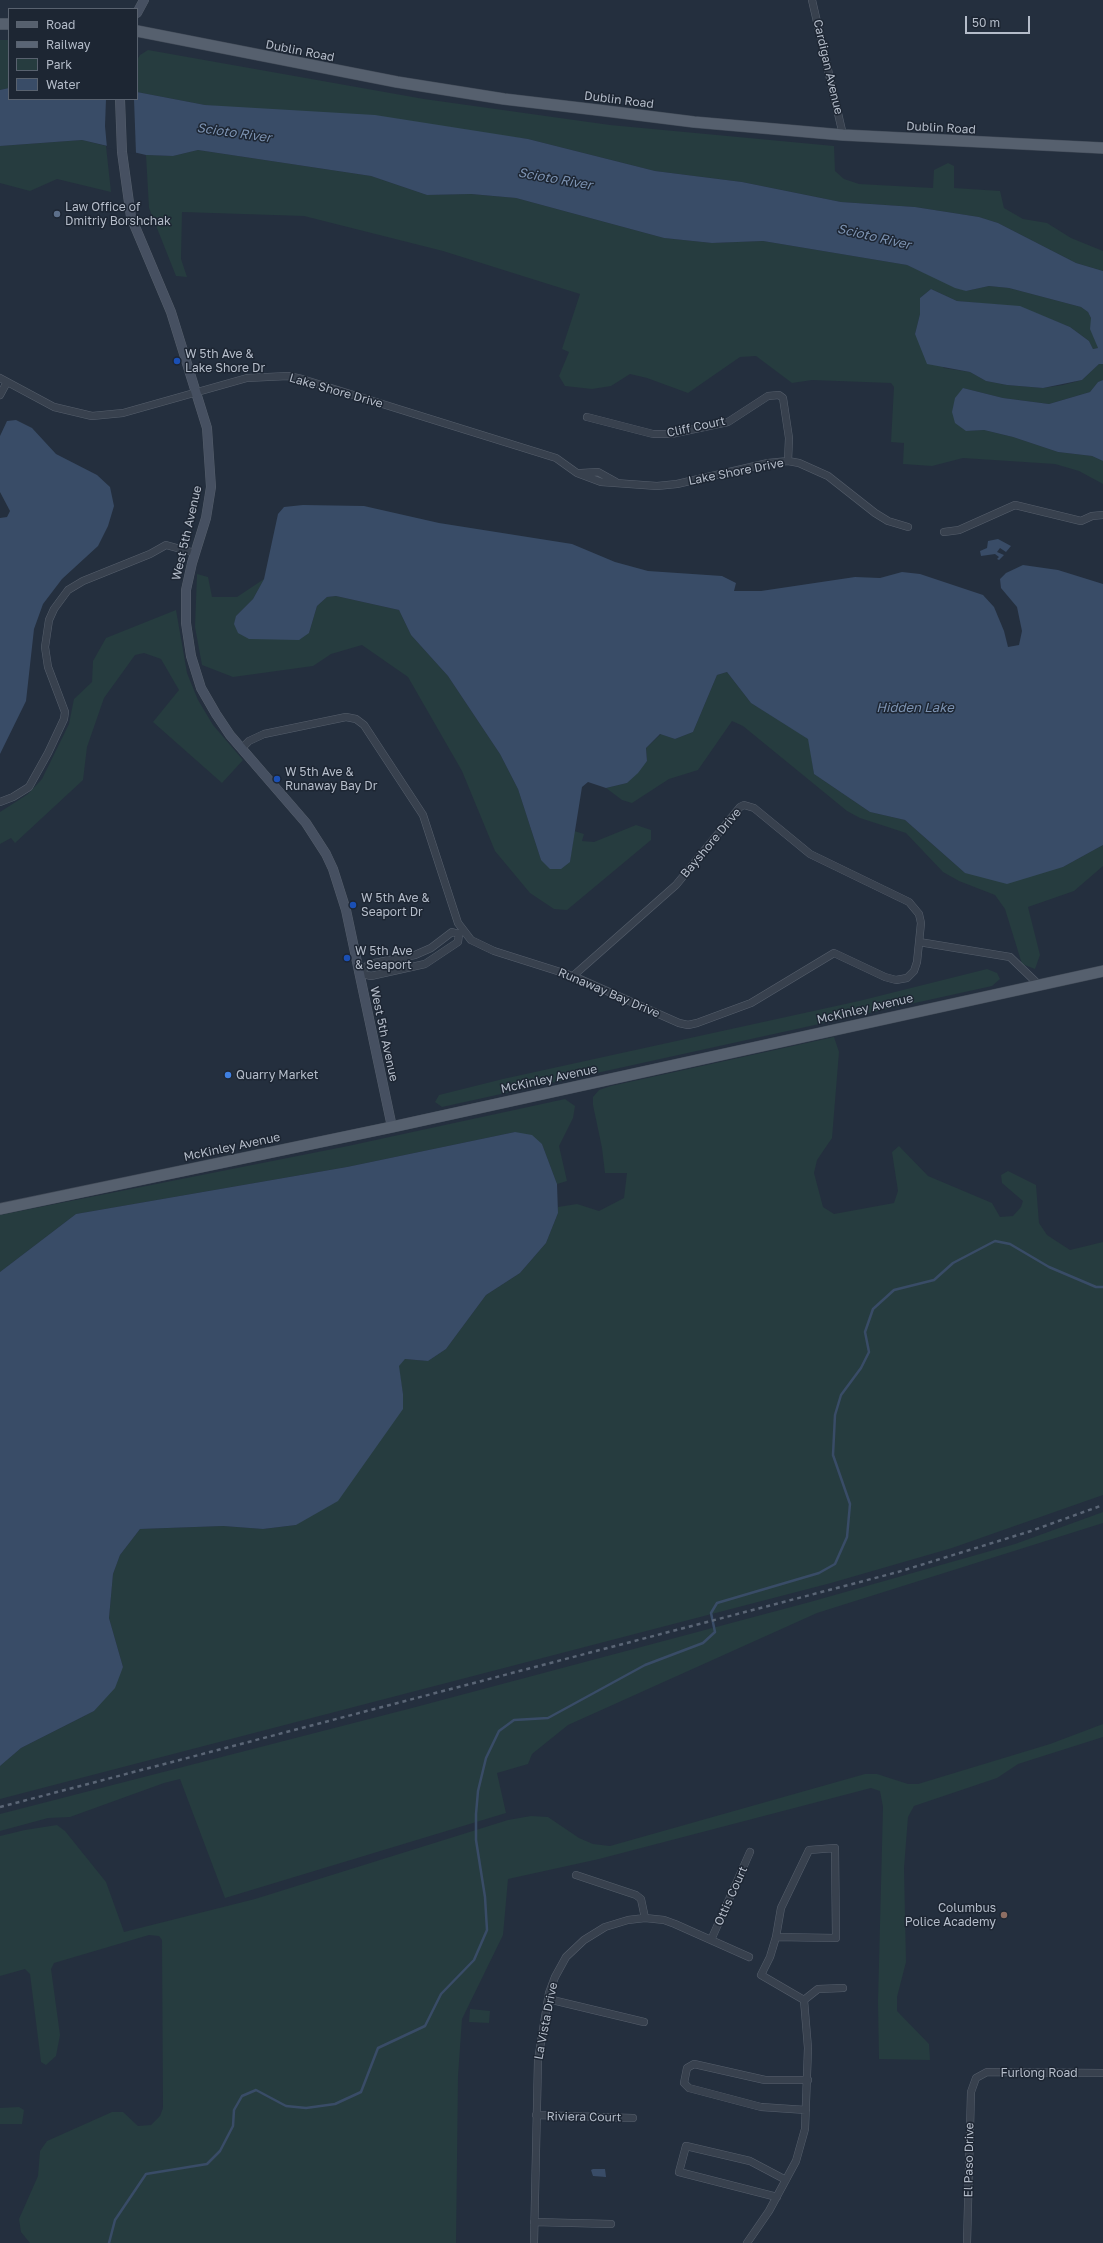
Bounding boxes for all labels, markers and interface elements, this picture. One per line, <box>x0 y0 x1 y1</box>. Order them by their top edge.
legend <box>8 8 138 100</box>
scale bar <box>967 8 1032 34</box>
text: 50 m <box>972 15 1000 30</box>
text: Road <box>46 17 75 32</box>
street label: Cardigan Avenue <box>810 18 846 116</box>
text: Railway <box>46 37 91 52</box>
street label: Dublin Road <box>264 37 336 65</box>
text: Park <box>46 57 72 72</box>
text: Water <box>46 77 80 92</box>
street label: Dublin Road <box>583 89 655 111</box>
street label: Dublin Road <box>906 119 976 137</box>
water label: Scioto River <box>196 120 272 146</box>
water label: Scioto River <box>517 165 593 193</box>
place label: Law Office of Dmitriy Borshchak <box>65 200 171 228</box>
marker: Law Office of Dmitriy Borshchak <box>52 209 62 219</box>
water label: Scioto River <box>836 221 912 253</box>
place label: W 5th Ave & Lake Shore Dr <box>185 347 265 375</box>
marker: W 5th Ave & Lake Shore Dr <box>172 356 182 366</box>
street label: Lake Shore Drive <box>288 371 384 411</box>
street label: Cliff Court <box>665 414 727 440</box>
street label: Lake Shore Drive <box>687 456 785 488</box>
street label: West 5th Avenue <box>169 484 205 582</box>
water label: Hidden Lake <box>876 700 954 716</box>
place label: W 5th Ave & Runaway Bay Dr <box>285 765 377 793</box>
marker: W 5th Ave & Runaway Bay Dr <box>272 774 282 784</box>
street label: Bayshore Drive <box>678 805 744 881</box>
place label: W 5th Ave & Seaport Dr <box>361 891 429 919</box>
marker: W 5th Ave & Seaport Dr <box>348 900 358 910</box>
place label: W 5th Ave & Seaport <box>355 944 412 972</box>
marker: W 5th Ave & Seaport <box>342 953 352 963</box>
street label: Runaway Bay Drive <box>556 965 662 1021</box>
street label: West 5th Avenue <box>367 985 401 1083</box>
street label: McKinley Avenue <box>816 991 914 1027</box>
street label: McKinley Avenue <box>499 1062 599 1096</box>
place label: Quarry Market <box>236 1068 318 1082</box>
marker: Quarry Market <box>223 1070 233 1080</box>
street label: McKinley Avenue <box>182 1130 282 1164</box>
street label: Ottis Court <box>712 1864 750 1928</box>
place label: Columbus Police Academy <box>905 1901 996 1929</box>
marker: Columbus Police Academy <box>999 1910 1009 1920</box>
street label: La Vista Drive <box>531 1981 561 2061</box>
street label: Furlong Road <box>1000 2066 1078 2080</box>
street label: Riviera Court <box>546 2109 622 2125</box>
street label: El Paso Drive <box>961 2122 977 2198</box>

